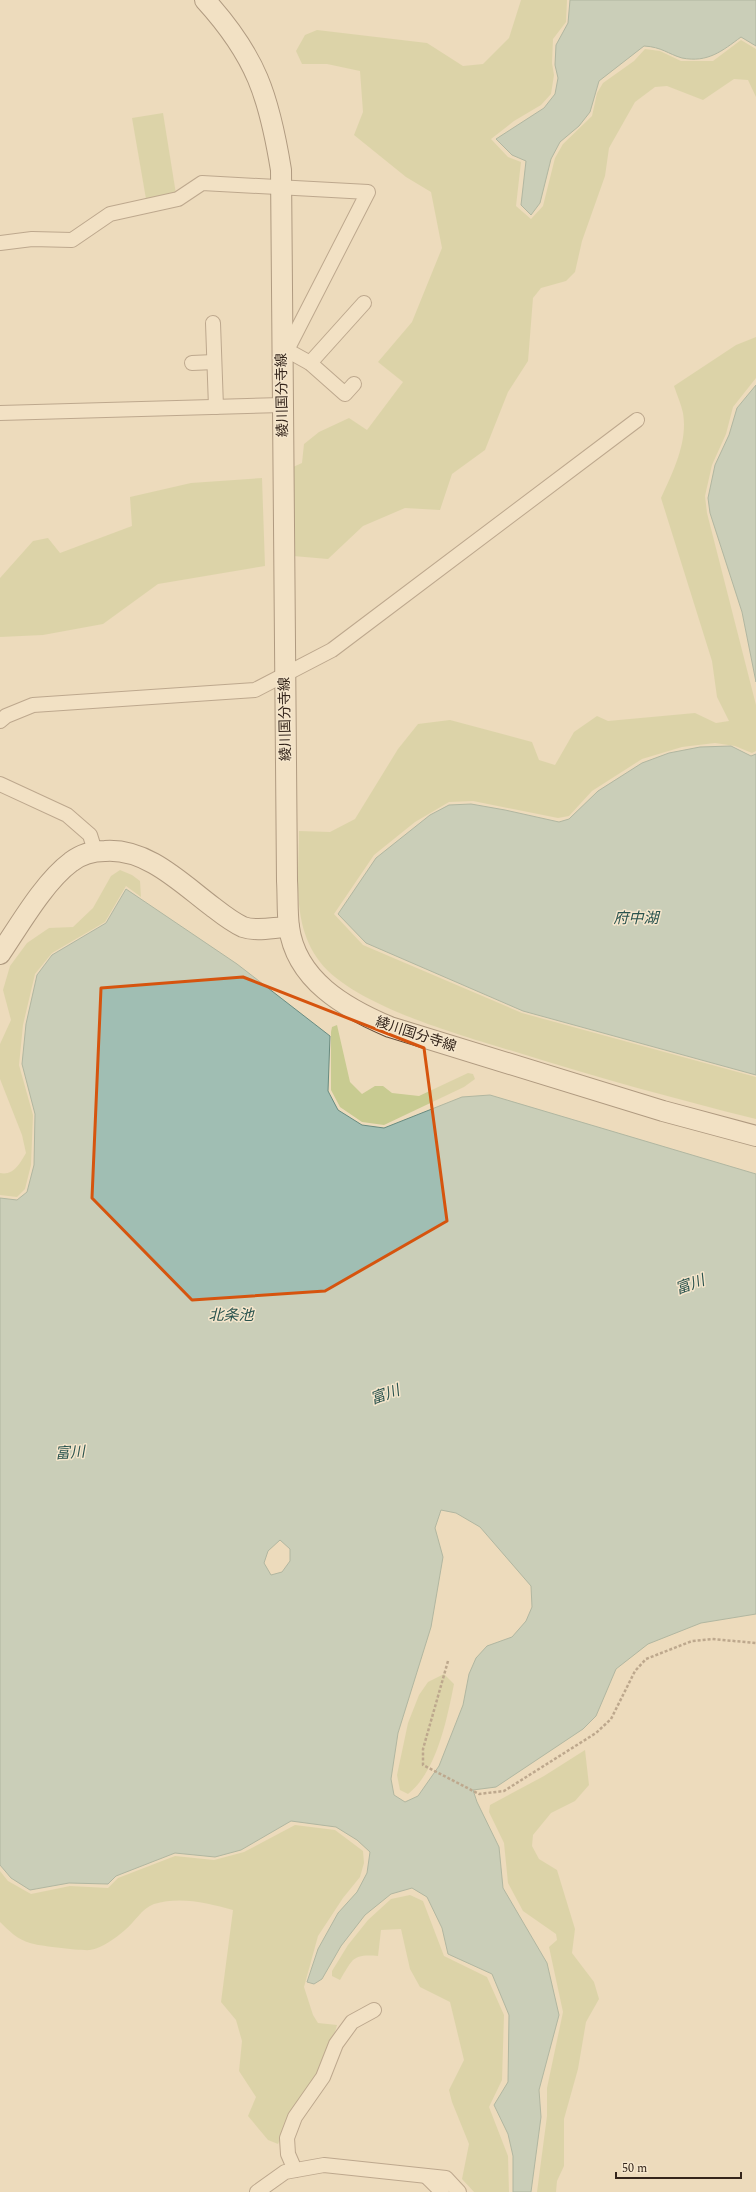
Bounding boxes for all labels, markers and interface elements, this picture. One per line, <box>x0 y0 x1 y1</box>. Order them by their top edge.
street label: 綾川国分寺線 <box>271 353 293 437</box>
street label: 綾川国分寺線 <box>274 677 296 761</box>
water label: 府中湖 <box>613 907 660 930</box>
street label: 綾川国分寺線 <box>373 1011 459 1057</box>
water label: 富川 <box>672 1268 710 1301</box>
water label: 北条池 <box>208 1304 255 1327</box>
water label: 富川 <box>367 1378 405 1411</box>
water label: 富川 <box>54 1440 88 1466</box>
scale bar <box>616 2154 741 2180</box>
text: 50 m <box>622 2159 647 2178</box>

